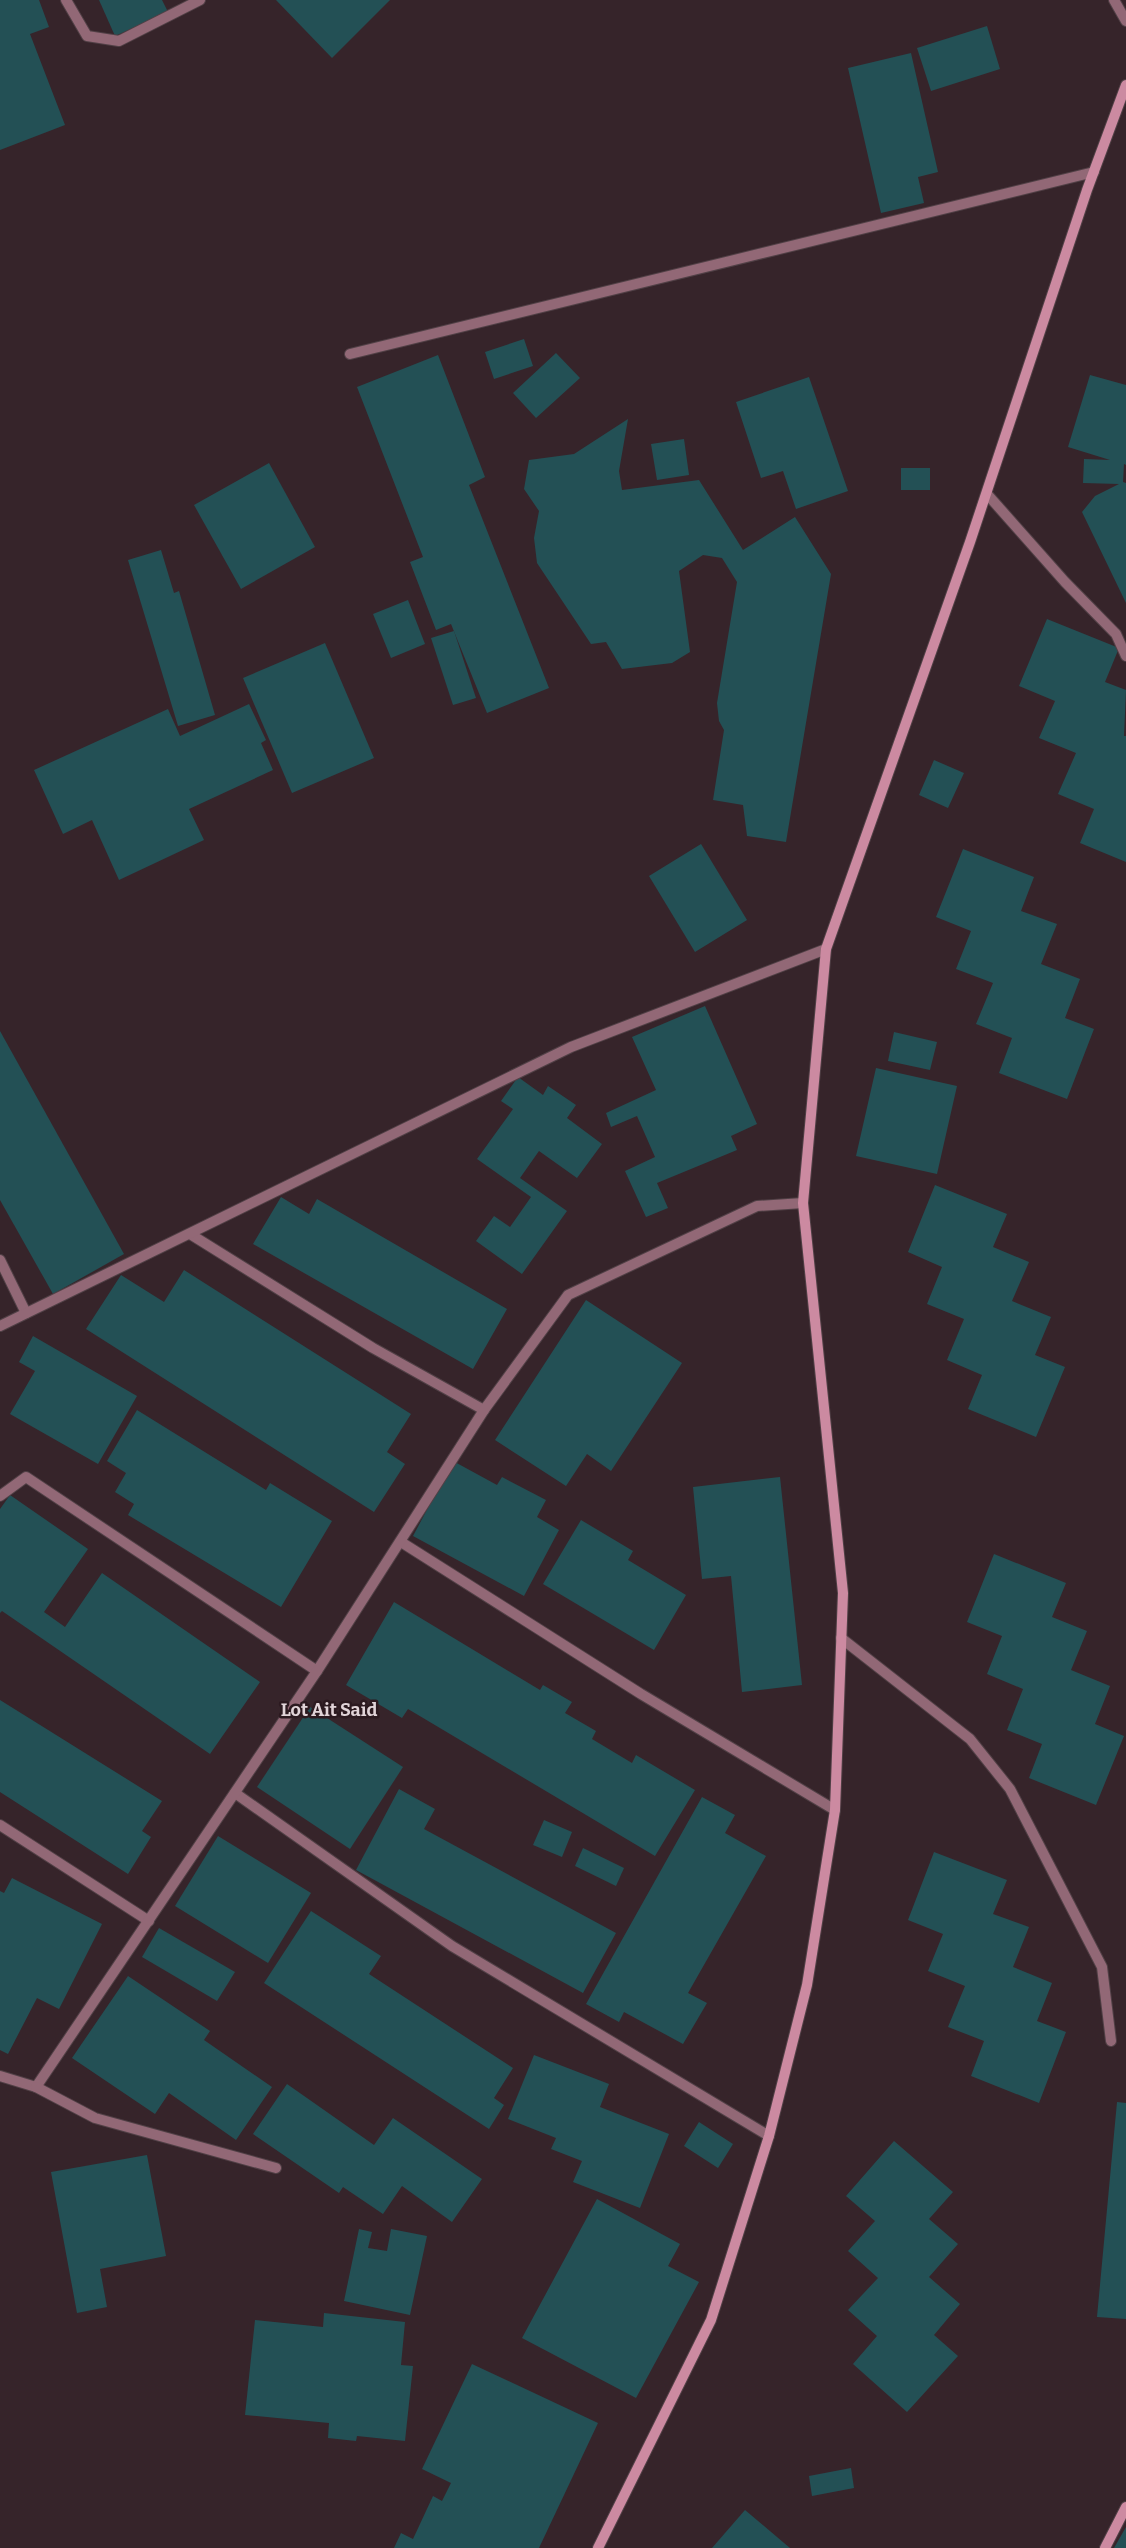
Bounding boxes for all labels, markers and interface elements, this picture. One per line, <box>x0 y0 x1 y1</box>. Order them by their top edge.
district label: Lot Ait Said <box>281 1699 377 1721</box>

